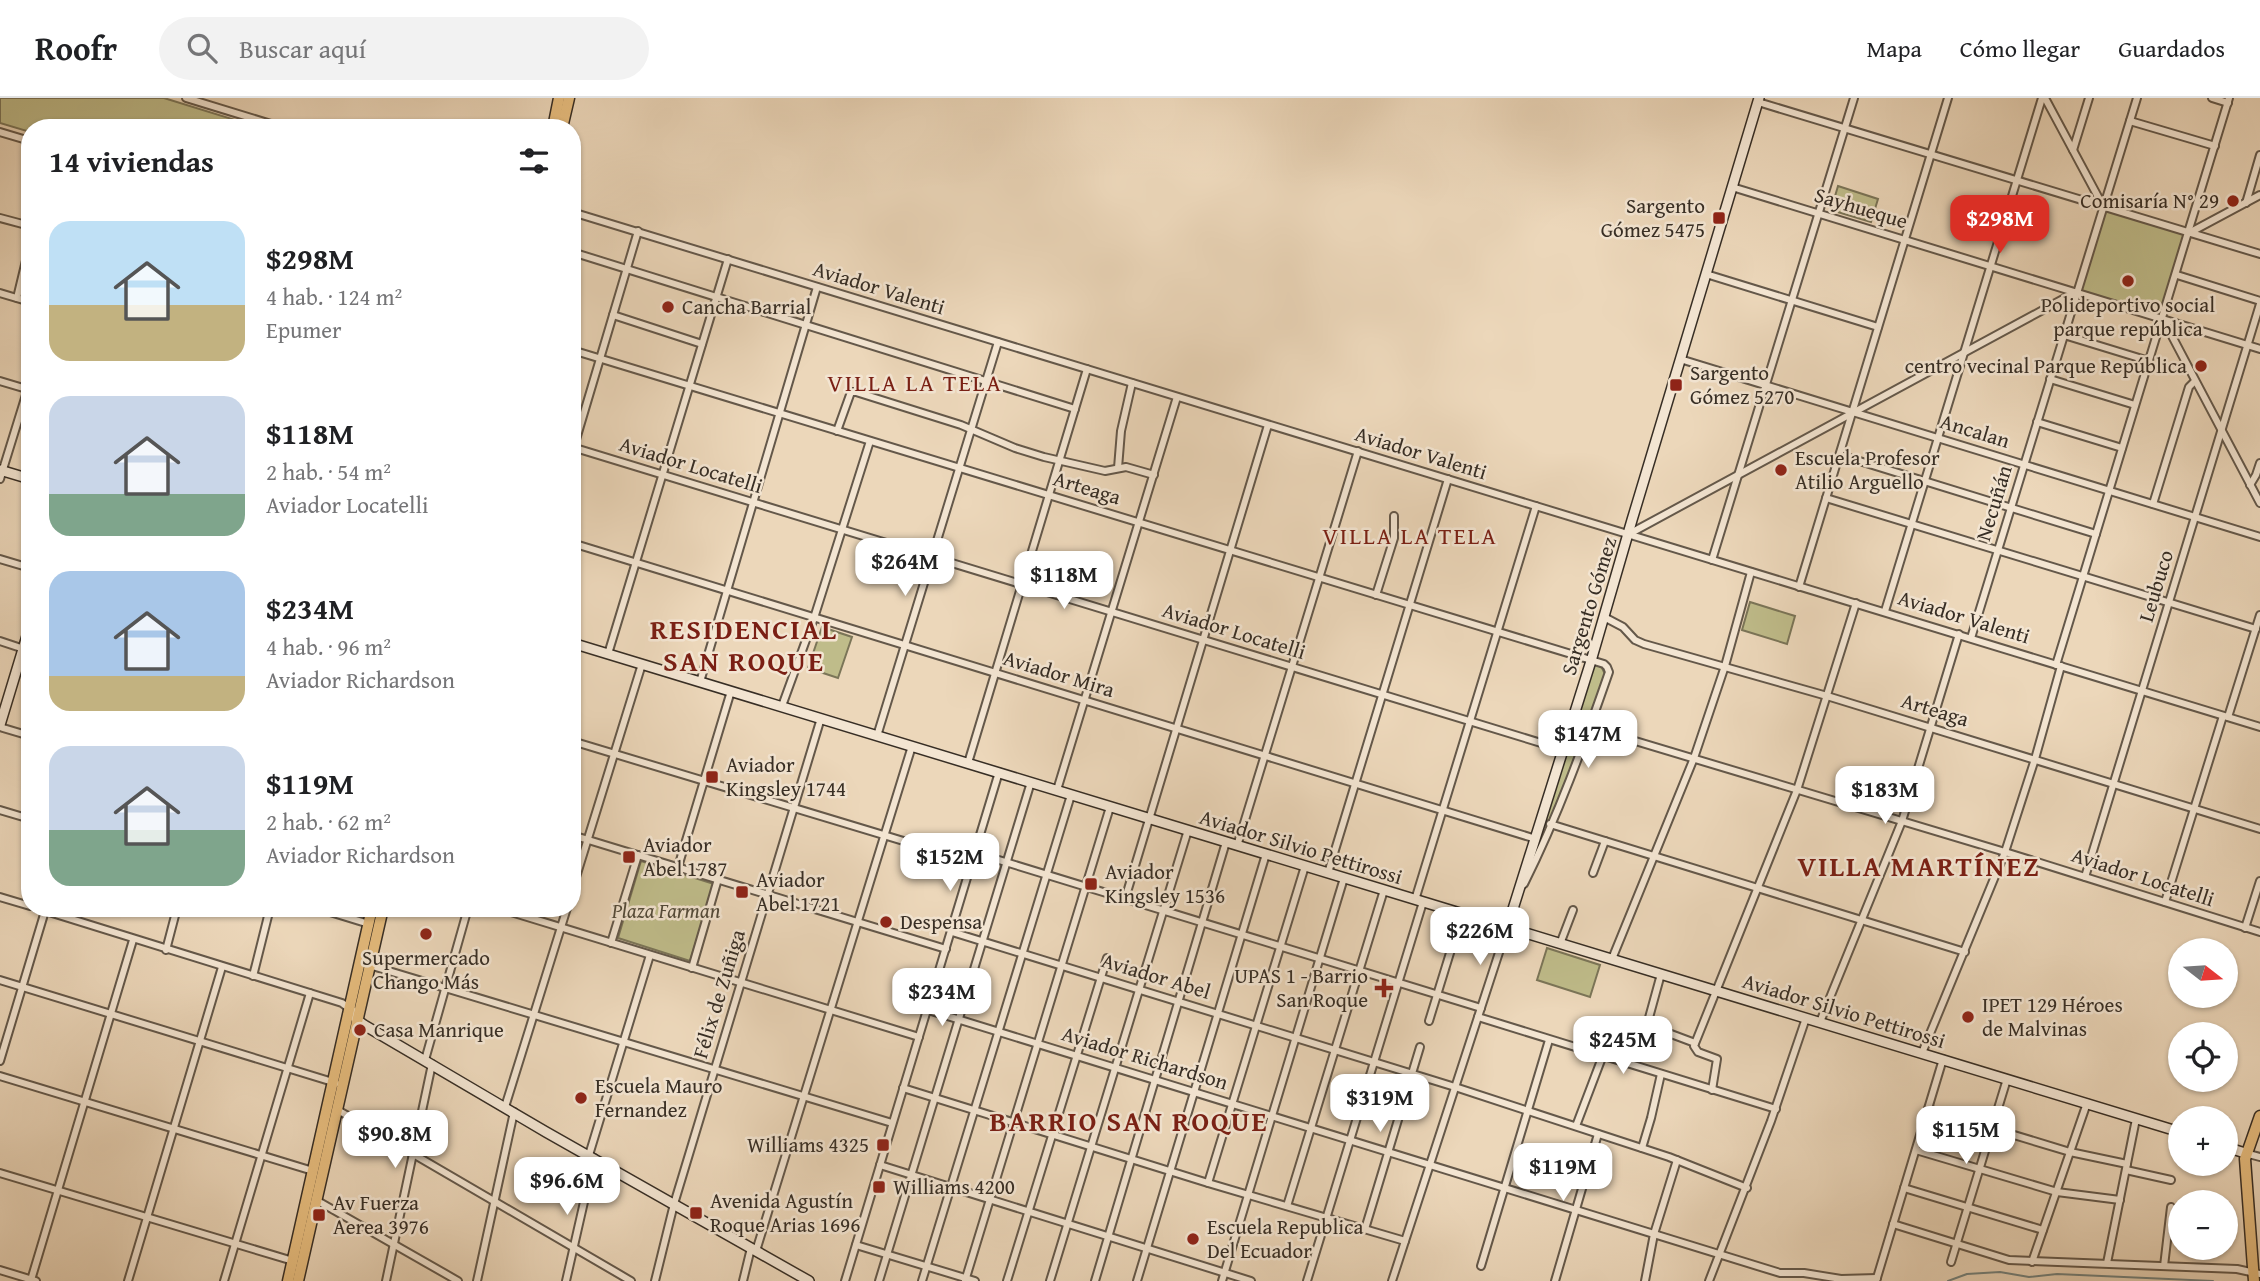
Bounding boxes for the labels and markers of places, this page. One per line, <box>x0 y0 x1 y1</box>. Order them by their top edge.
place label: Comisaría N° 29 <box>2080 185 2219 216</box>
place label: Sargento Gómez 5475 <box>1601 190 1705 245</box>
marker: Comisaría N° 29 <box>2225 193 2241 209</box>
pin: $298M <box>1951 195 2049 255</box>
marker: Sargento Gómez 5475 <box>1711 210 1727 226</box>
marker: Polideportivo social parque república <box>2120 273 2136 289</box>
place label: Polideportivo social parque república <box>2041 289 2215 344</box>
place label: Cancha Barrial <box>682 291 811 322</box>
marker: Cancha Barrial <box>660 299 676 315</box>
place label: centro vecinal Parque República <box>1905 350 2187 381</box>
place label: Sargento Gómez 5270 <box>1690 357 1794 412</box>
marker: centro vecinal Parque República <box>2193 358 2209 374</box>
marker: Sargento Gómez 5270 <box>1668 377 1684 393</box>
place label: Escuela Profesor Atilio Arguello <box>1795 442 1940 497</box>
marker: Escuela Profesor Atilio Arguello <box>1773 462 1789 478</box>
pin: $264M <box>856 538 954 598</box>
pin: $118M <box>1015 552 1113 611</box>
pin: $147M <box>1539 710 1637 770</box>
place label: Aviador Kingsley 1744 <box>726 749 846 804</box>
pin: $183M <box>1836 766 1934 826</box>
marker: Aviador Kingsley 1744 <box>704 769 720 785</box>
place label: Aviador Abel 1787 <box>643 829 727 884</box>
pin: $152M <box>901 834 999 893</box>
marker: Aviador Abel 1787 <box>621 849 637 865</box>
place label: Aviador Kingsley 1536 <box>1105 856 1225 911</box>
place label: Aviador Abel 1721 <box>756 864 840 919</box>
marker: Aviador Kingsley 1536 <box>1083 876 1099 892</box>
marker: Aviador Abel 1721 <box>734 884 750 900</box>
place label: Despensa <box>900 906 982 937</box>
pin: $226M <box>1431 908 1529 967</box>
marker: Despensa <box>878 914 894 930</box>
marker: Supermercado Chango Más <box>418 926 434 942</box>
place label: Supermercado Chango Más <box>362 942 490 997</box>
place label: UPAS 1 - Barrio San Roque <box>1234 960 1368 1015</box>
pin: $234M <box>893 968 991 1028</box>
marker: UPAS 1 - Barrio San Roque <box>1374 978 1394 998</box>
place label: IPET 129 Héroes de Malvinas <box>1982 989 2123 1044</box>
marker: IPET 129 Héroes de Malvinas <box>1960 1009 1976 1025</box>
place label: Casa Manrique <box>374 1014 504 1045</box>
pin: $245M <box>1574 1016 1672 1076</box>
marker: Casa Manrique <box>352 1022 368 1038</box>
place label: Escuela Mauro Fernandez <box>595 1070 723 1125</box>
pin: $319M <box>1331 1074 1429 1134</box>
marker: Escuela Mauro Fernandez <box>573 1090 589 1106</box>
pin: $115M <box>1917 1107 2015 1166</box>
pin: $90.8M <box>338 1110 452 1170</box>
place label: Williams 4325 <box>747 1129 869 1160</box>
marker: Williams 4325 <box>875 1137 891 1153</box>
pin: $119M <box>1514 1144 1612 1203</box>
pin: $96.6M <box>510 1158 624 1217</box>
place label: Williams 4200 <box>893 1171 1015 1202</box>
marker: Williams 4200 <box>871 1179 887 1195</box>
place label: Avenida Agustín Roque Arias 1696 <box>710 1185 860 1240</box>
place label: Av Fuerza Aerea 3976 <box>333 1187 429 1242</box>
marker: Avenida Agustín Roque Arias 1696 <box>688 1205 704 1221</box>
marker: Av Fuerza Aerea 3976 <box>311 1207 327 1223</box>
place label: Escuela Republica Del Ecuador <box>1207 1211 1364 1266</box>
marker: Escuela Republica Del Ecuador <box>1185 1231 1201 1247</box>

